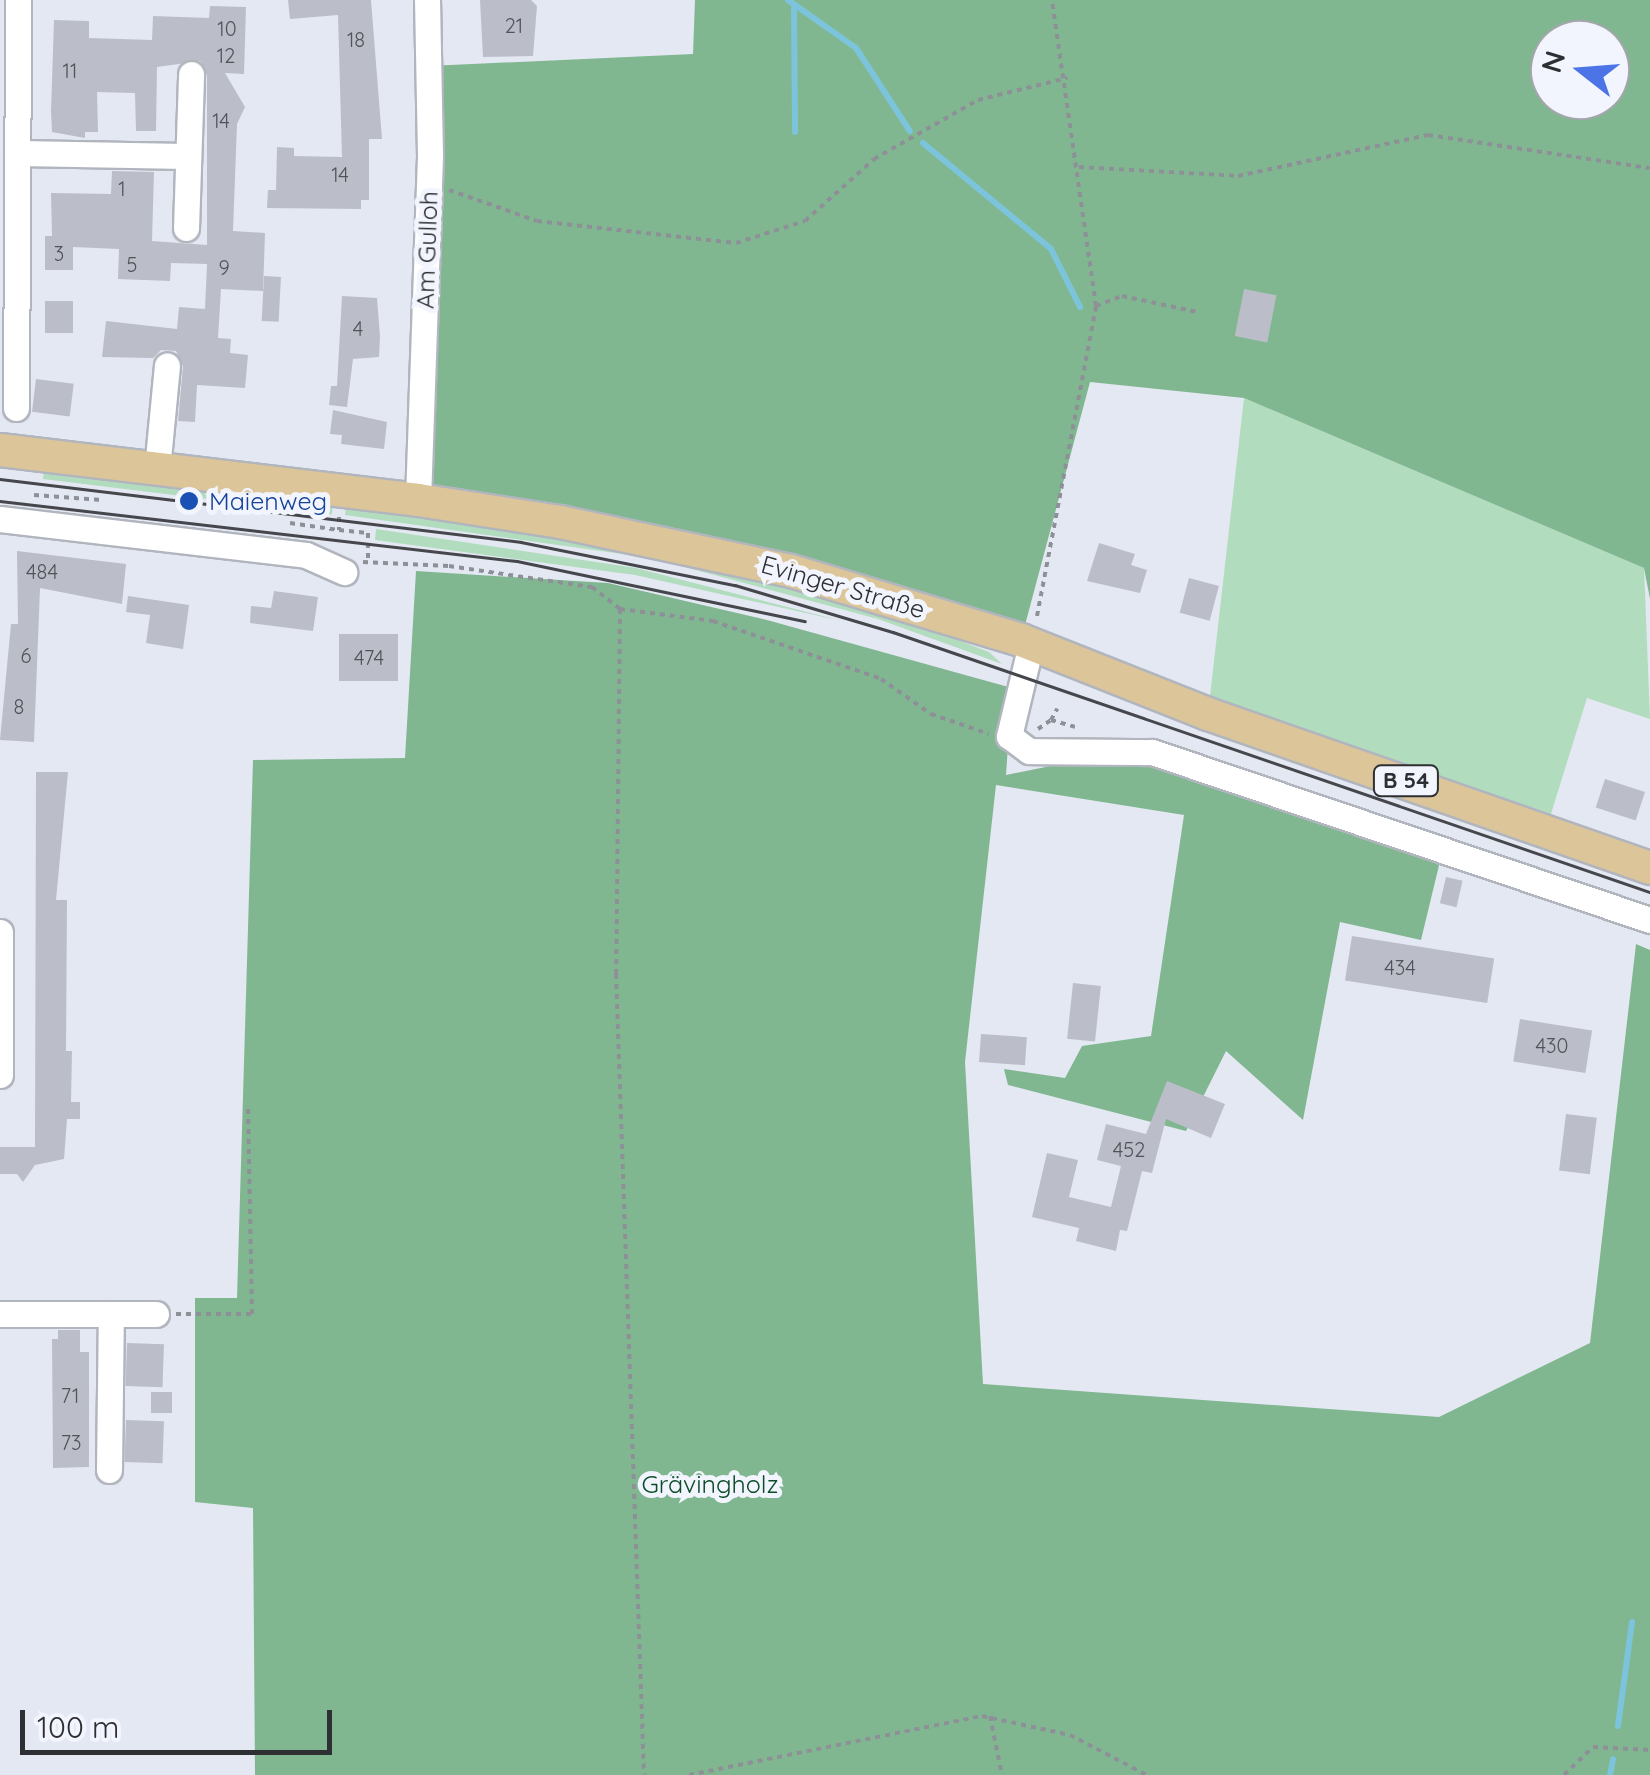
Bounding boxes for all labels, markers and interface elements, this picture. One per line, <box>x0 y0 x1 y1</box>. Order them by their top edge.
house number: 21 <box>505 13 523 37</box>
house number: 10 <box>217 16 237 40</box>
north arrow <box>1530 20 1630 120</box>
house number: 18 <box>347 27 365 51</box>
house number: 12 <box>217 43 235 67</box>
text: N <box>1533 47 1572 77</box>
house number: 11 <box>63 58 77 82</box>
house number: 14 <box>212 108 230 132</box>
house number: 14 <box>331 162 349 186</box>
house number: 1 <box>118 176 126 200</box>
street label: Am Gulloh <box>410 191 444 309</box>
house number: 3 <box>54 241 64 265</box>
house number: 5 <box>127 252 137 276</box>
house number: 9 <box>218 255 230 279</box>
house number: 4 <box>353 316 363 340</box>
place label: Maienweg <box>209 486 327 516</box>
marker: Maienweg <box>178 490 200 512</box>
street label: Evinger Straße <box>758 549 928 625</box>
house number: 484 <box>26 559 58 583</box>
house number: 6 <box>21 643 31 667</box>
house number: 474 <box>354 645 384 669</box>
house number: 8 <box>14 694 24 718</box>
road number: B 54 <box>1371 764 1441 798</box>
house number: 434 <box>1384 955 1416 979</box>
house number: 430 <box>1536 1033 1568 1057</box>
house number: 452 <box>1113 1137 1145 1161</box>
house number: 71 <box>61 1383 79 1407</box>
house number: 73 <box>61 1430 81 1454</box>
park label: Grävingholz <box>641 1469 779 1499</box>
scale bar <box>25 1690 338 1752</box>
text: 100 m <box>37 1708 119 1746</box>

